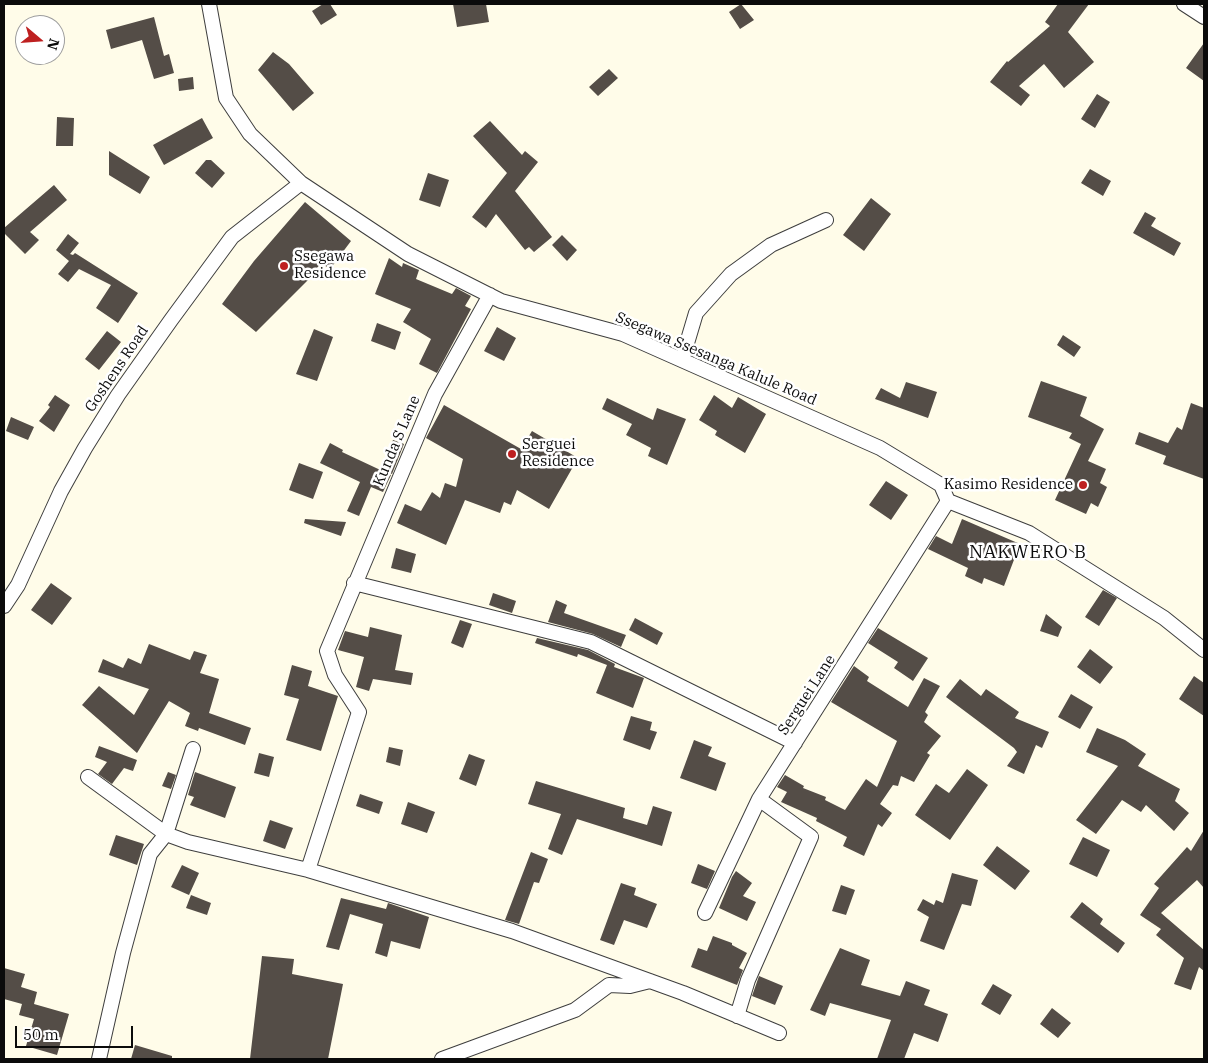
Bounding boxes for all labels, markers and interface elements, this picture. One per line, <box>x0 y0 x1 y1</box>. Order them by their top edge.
north arrow <box>15 15 65 65</box>
text: N <box>43 36 64 52</box>
place label: Ssegawa Residence <box>294 248 366 283</box>
marker: Ssegawa Residence <box>278 260 290 272</box>
street label: Ssegawa Ssesanga Kalule Road <box>613 308 819 410</box>
street label: Goshens Road <box>82 322 152 416</box>
street label: Kunda S Lane <box>370 393 424 489</box>
place label: Serguei Residence <box>522 436 594 471</box>
marker: Serguei Residence <box>506 448 518 460</box>
place label: Kasimo Residence <box>944 476 1073 494</box>
marker: Kasimo Residence <box>1077 479 1089 491</box>
district label: NAKWERO B <box>968 542 1088 564</box>
street label: Serguei Lane <box>774 652 840 738</box>
scale bar <box>18 1016 135 1048</box>
text: 50 m <box>23 1025 59 1044</box>

